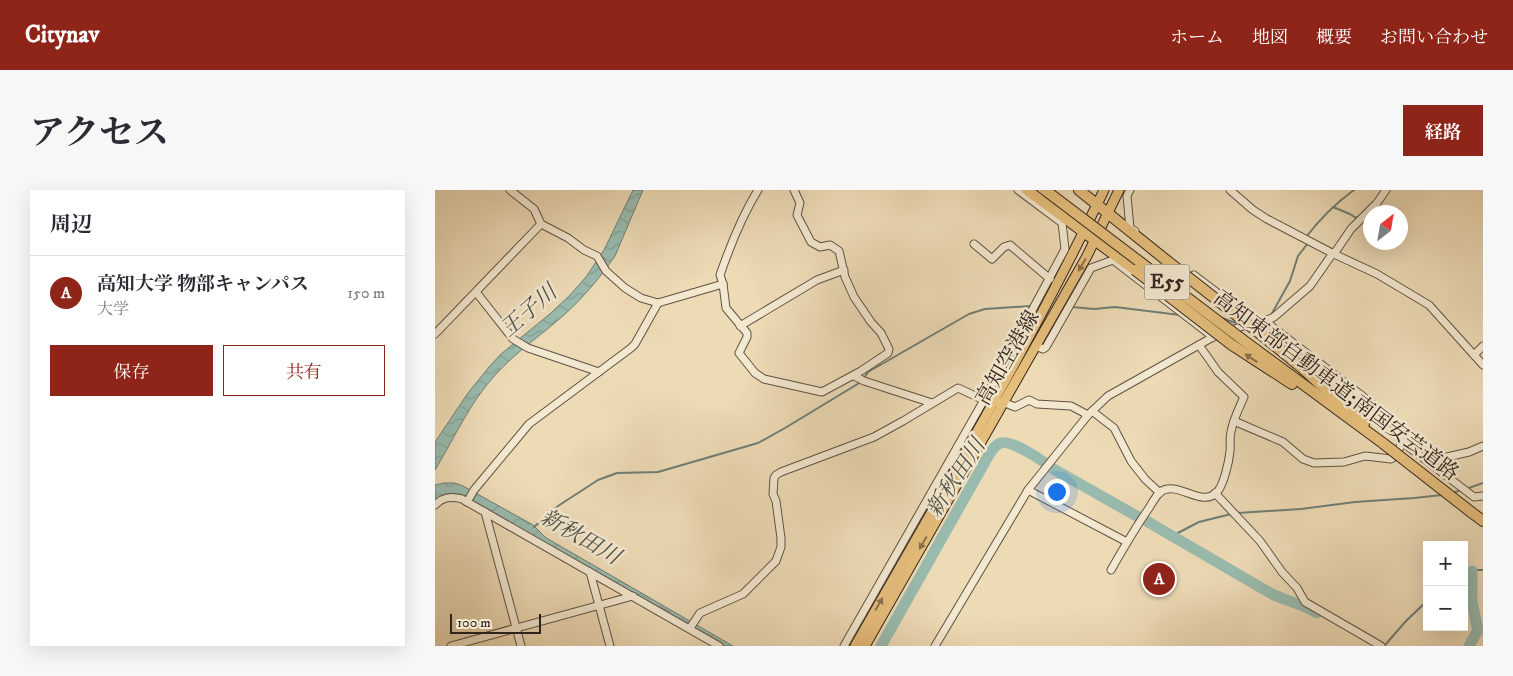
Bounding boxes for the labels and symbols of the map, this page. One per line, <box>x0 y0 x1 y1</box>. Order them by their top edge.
north arrow <box>1363 205 1408 250</box>
one-way arrow <box>1077 259 1086 272</box>
road number: E55 <box>1145 264 1189 300</box>
water label: 王子川 <box>495 278 564 343</box>
street label: 高知東部自動車道;南国安芸道路 <box>1208 285 1464 487</box>
street label: 高知空港線 <box>970 306 1046 410</box>
one-way arrow <box>1245 353 1258 363</box>
water label: 新秋田川 <box>921 432 992 522</box>
your location <box>1044 479 1070 505</box>
water label: 新秋田川 <box>535 503 627 572</box>
one-way arrow <box>919 537 928 550</box>
pin: A <box>1143 560 1175 598</box>
one-way arrow <box>875 597 884 610</box>
scale bar <box>450 611 541 634</box>

